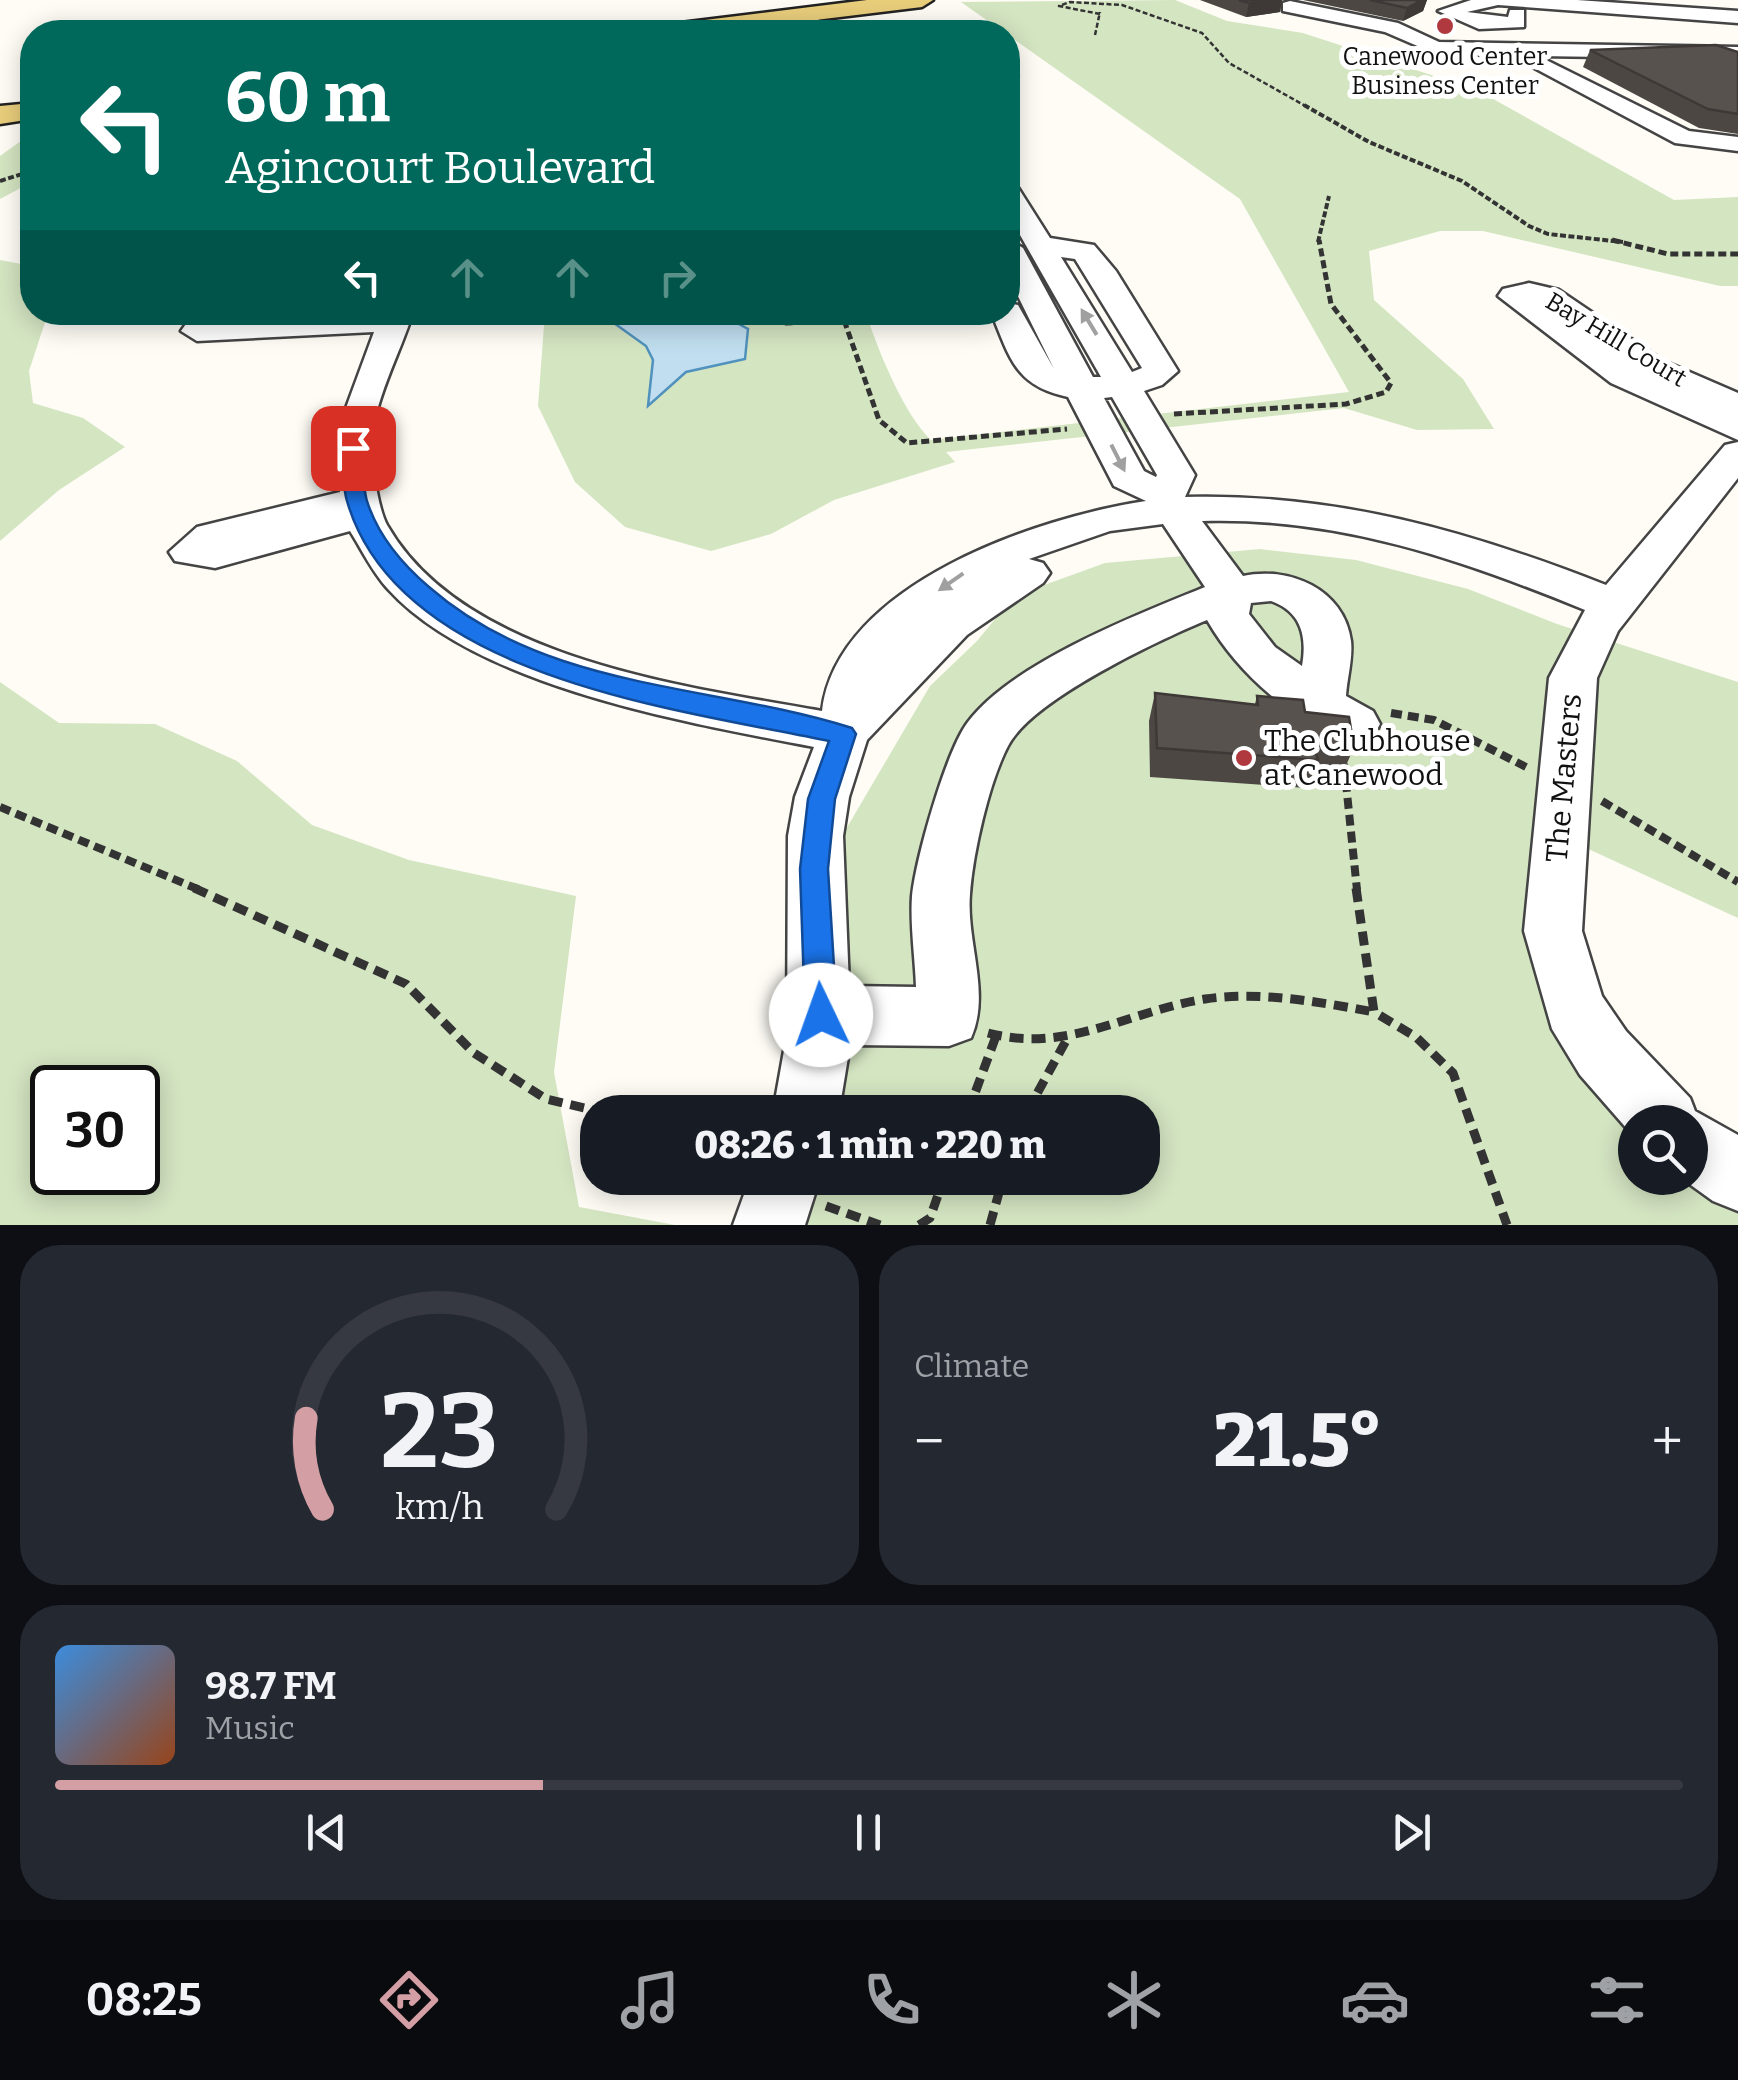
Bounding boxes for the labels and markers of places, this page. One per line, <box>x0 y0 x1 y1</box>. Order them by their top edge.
marker: Canewood Center Business Center <box>1434 15 1456 37</box>
place label: Canewood Center Business Center <box>1343 42 1547 101</box>
pin <box>311 406 396 491</box>
place label: The Clubhouse at Canewood <box>1264 723 1471 793</box>
marker: The Clubhouse at Canewood <box>1233 747 1255 769</box>

